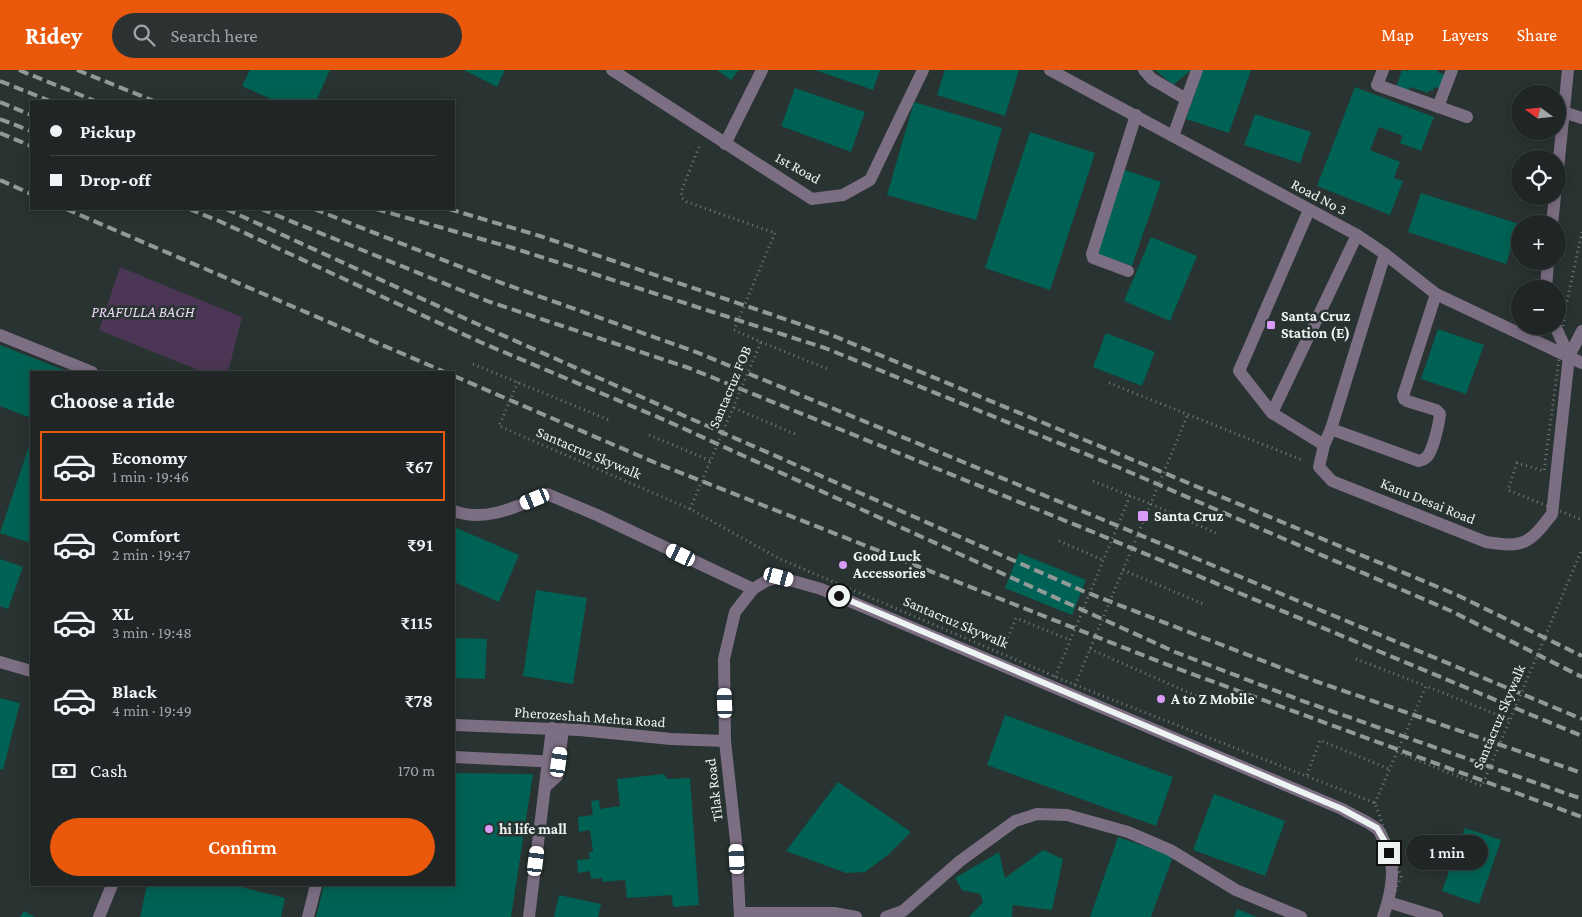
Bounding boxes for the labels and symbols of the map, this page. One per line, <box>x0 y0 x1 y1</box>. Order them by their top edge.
north arrow <box>1511 85 1566 140</box>
street label: 1st Road <box>773 149 823 187</box>
street label: Road No 3 <box>1289 176 1349 218</box>
park label: PRAFULLA BAGH <box>91 304 196 320</box>
place label: Santa Cruz Station (E) <box>1281 308 1351 342</box>
marker: Santa Cruz Station (E) <box>1265 319 1277 331</box>
street label: Santacruz FOB <box>705 343 755 431</box>
street label: Santacruz Skywalk <box>534 424 645 484</box>
street label: Kanu Desai Road <box>1378 475 1478 527</box>
car <box>518 486 551 512</box>
place label: Santa Cruz <box>1154 508 1224 524</box>
marker: Santa Cruz <box>1136 509 1150 523</box>
car <box>664 542 697 568</box>
place label: Good Luck Accessories <box>852 548 926 581</box>
marker: Good Luck Accessories <box>837 559 849 571</box>
car <box>762 566 795 588</box>
route start <box>828 585 850 607</box>
street label: Santacruz Skywalk <box>901 593 1012 653</box>
street label: Santacruz Skywalk <box>1470 661 1530 772</box>
car <box>716 688 733 718</box>
place label: A to Z Mobile <box>1170 691 1254 707</box>
marker: A to Z Mobile <box>1155 693 1167 705</box>
street label: Pherozeshah Mehta Road <box>514 704 666 730</box>
car <box>549 746 568 778</box>
street label: Tilak Road <box>702 757 726 822</box>
place label: hi life mall <box>499 821 568 837</box>
marker: hi life mall <box>483 823 495 835</box>
callout: 1 min <box>1406 836 1489 870</box>
route end <box>1378 842 1400 864</box>
car <box>728 844 745 874</box>
car <box>526 845 545 877</box>

